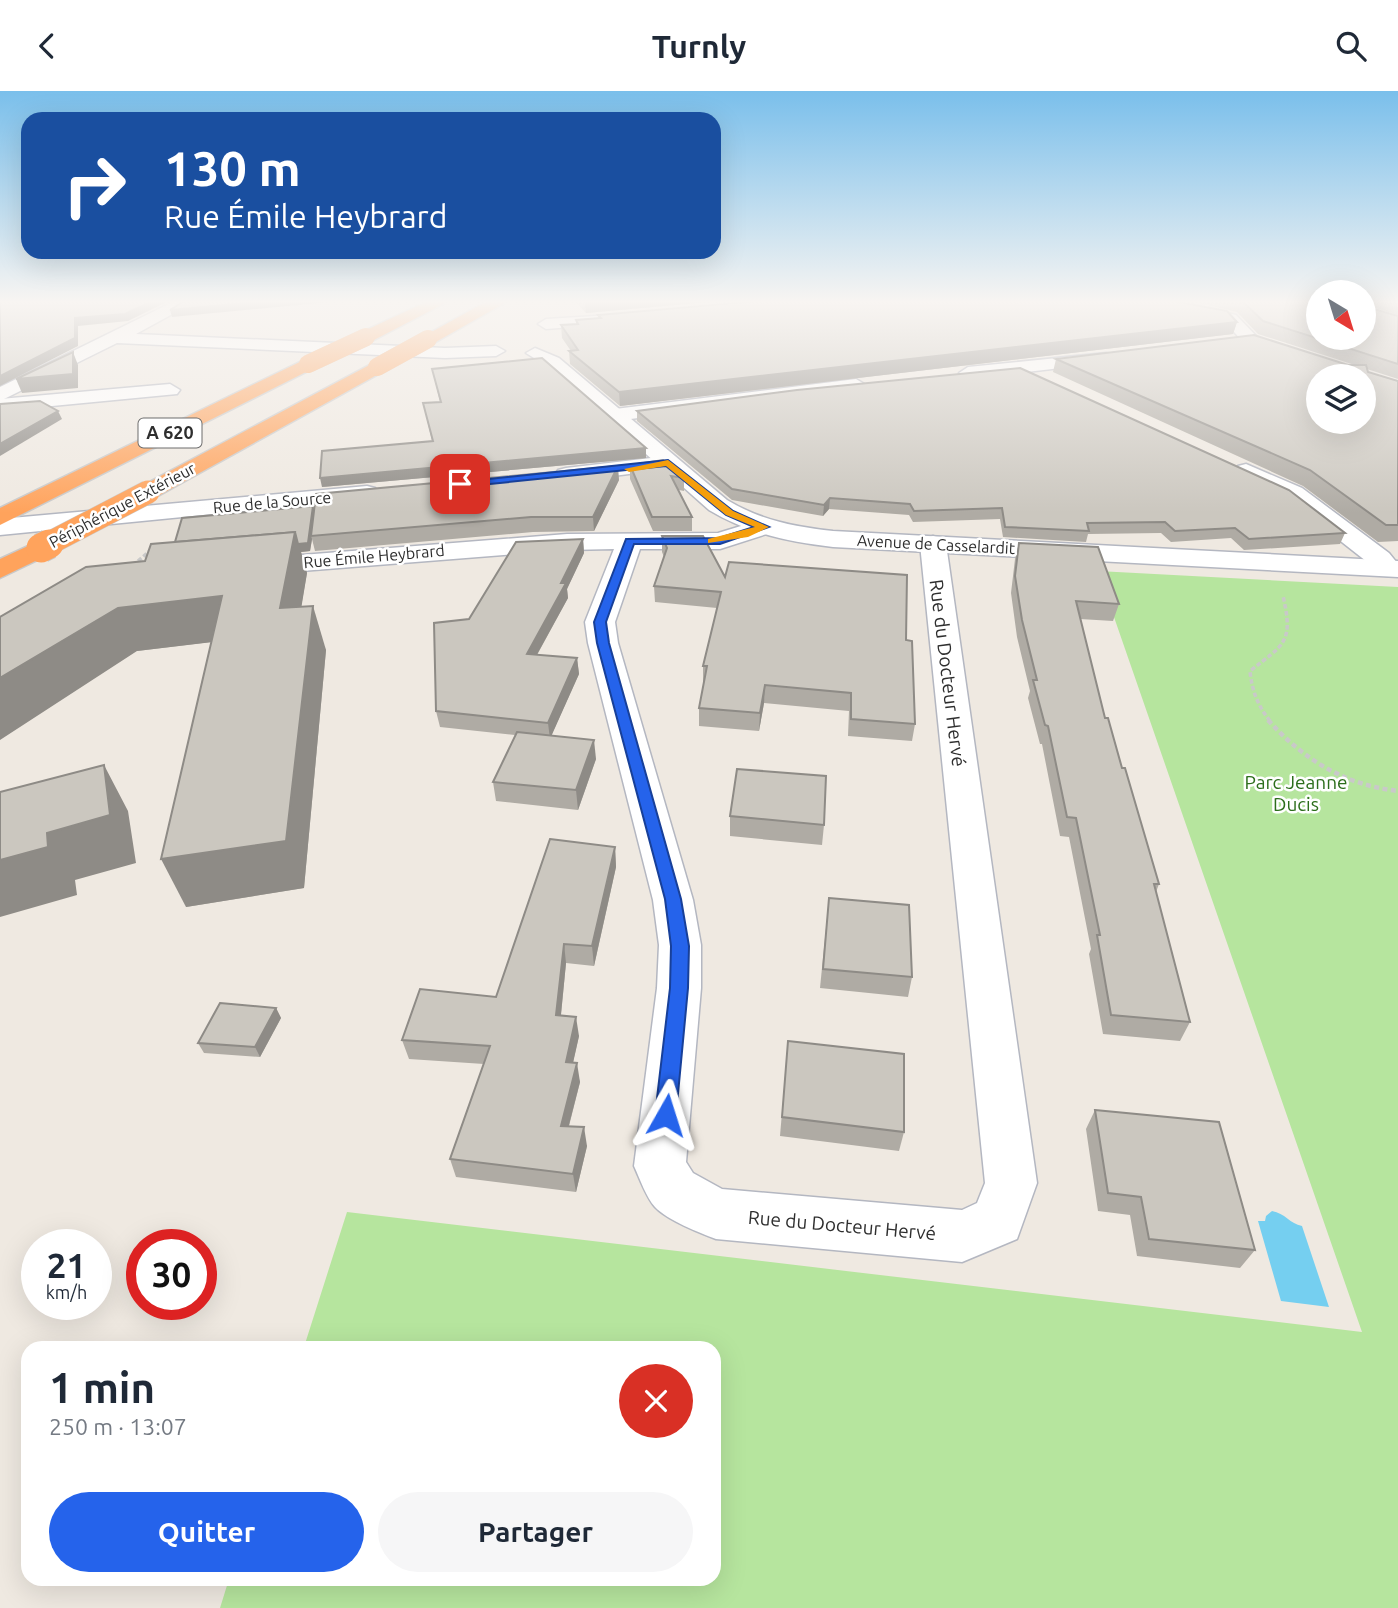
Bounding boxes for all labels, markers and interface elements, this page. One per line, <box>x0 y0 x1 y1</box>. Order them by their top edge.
icon: back <box>28 27 66 65</box>
icon: search <box>1332 27 1370 65</box>
text: Turnly <box>652 28 746 64</box>
icon: right <box>49 140 140 231</box>
text: 130 m <box>164 140 301 195</box>
text: Rue Émile Heybrard <box>164 198 447 234</box>
north arrow <box>1306 280 1376 350</box>
map controls <box>1306 280 1376 434</box>
button: layers <box>1306 364 1376 434</box>
road number: A 620 <box>138 419 202 447</box>
pin <box>430 454 490 514</box>
street label: Périphérique Extérieur <box>46 459 198 551</box>
icon: arrive <box>441 465 479 503</box>
street label: Rue de la Source <box>212 488 332 516</box>
street label: Avenue de Casselardit <box>857 531 1016 557</box>
street label: Rue Émile Heybrard <box>302 539 445 571</box>
street label: Rue du Docteur Hervé <box>926 578 970 768</box>
park label: Parc Jeanne Ducis <box>1244 771 1348 815</box>
position arrow <box>629 1078 703 1152</box>
street label: Rue du Docteur Hervé <box>747 1206 937 1244</box>
speed limit sign: 30 <box>126 1229 217 1320</box>
text: 21 <box>47 1245 86 1285</box>
text: km/h <box>46 1282 87 1302</box>
text: 1 min <box>49 1364 155 1411</box>
button: close <box>619 1364 693 1438</box>
text: 250 m · 13:07 <box>49 1414 187 1439</box>
button: Quitter <box>49 1492 364 1572</box>
button: Partager <box>378 1492 693 1572</box>

